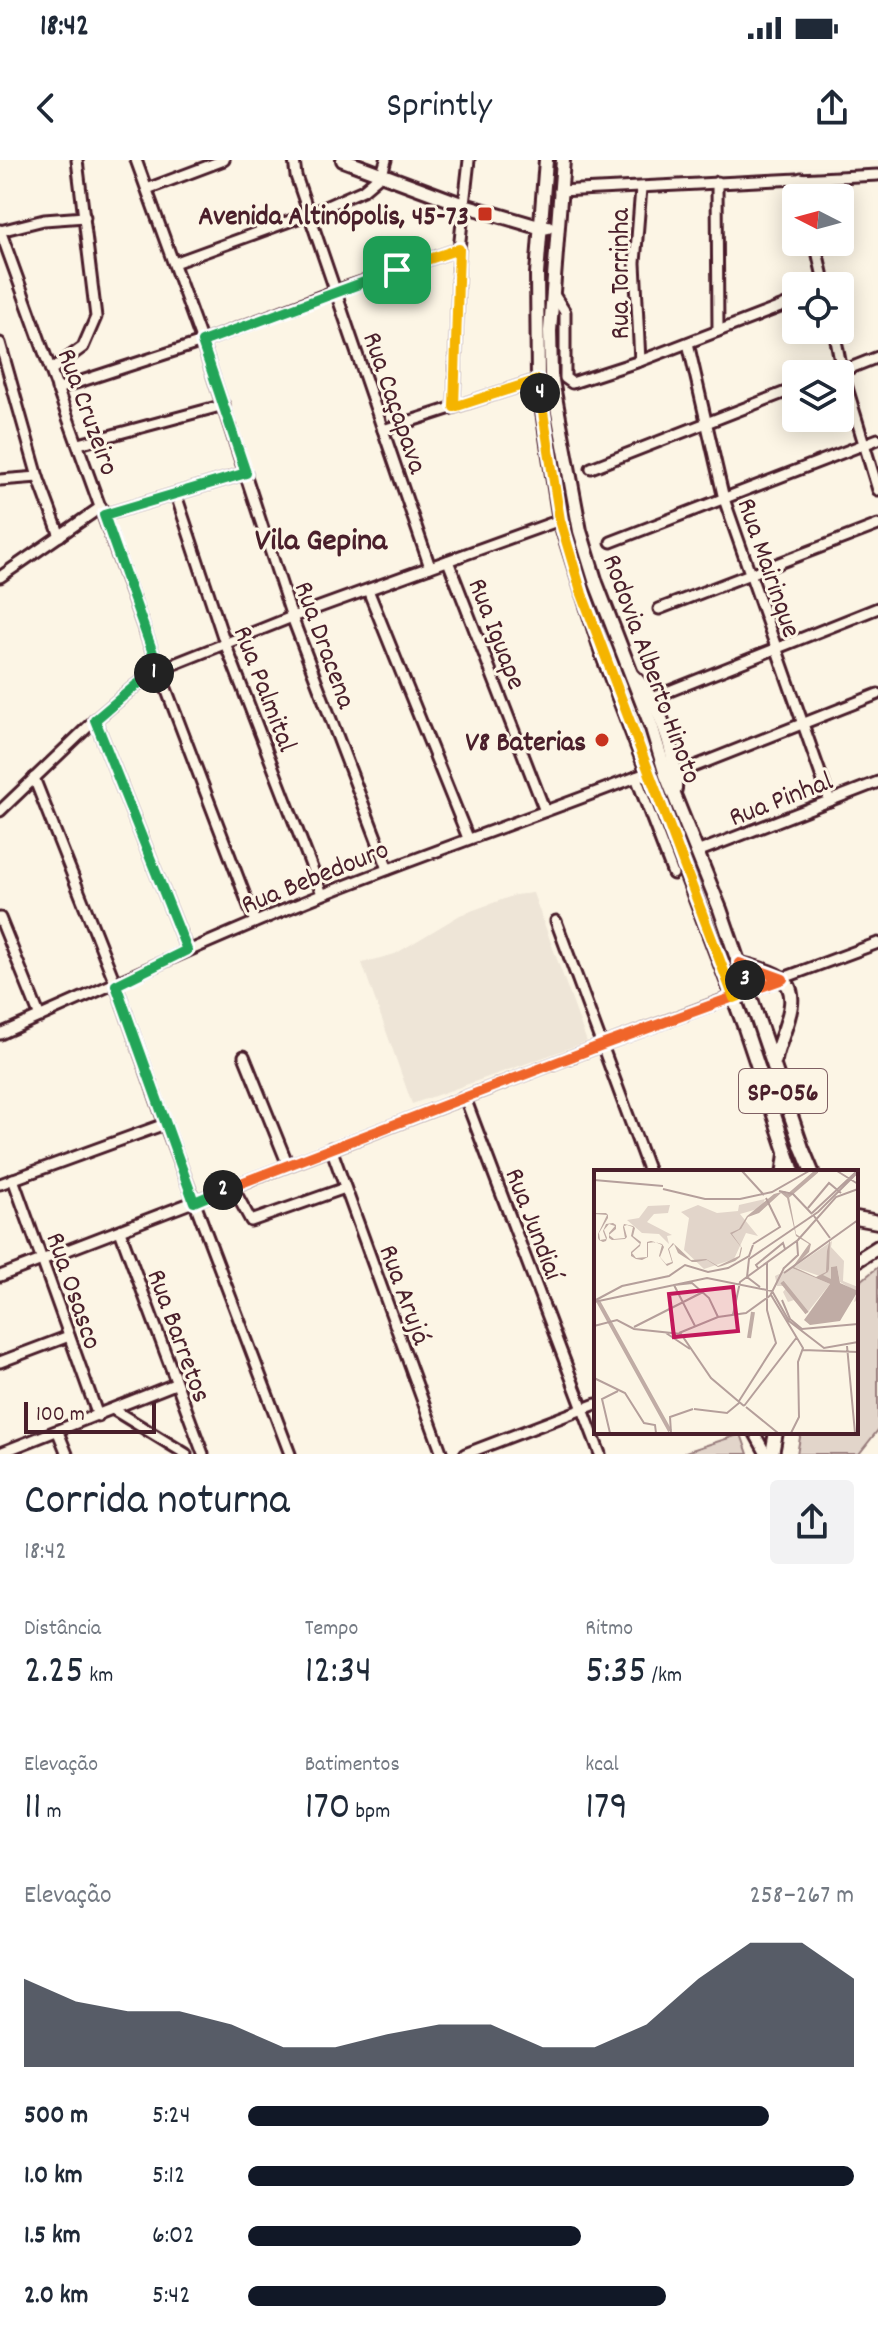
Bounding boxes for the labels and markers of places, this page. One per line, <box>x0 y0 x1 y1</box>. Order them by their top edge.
place label: Avenida Altinópolis, 45-73 <box>198 199 469 239</box>
marker: Avenida Altinópolis, 45-73 <box>476 205 494 223</box>
pin <box>363 236 431 304</box>
pin: 4 <box>520 373 560 413</box>
pin: 1 <box>134 653 174 693</box>
place label: V8 Baterias <box>465 725 586 765</box>
marker: V8 Baterias <box>593 731 611 749</box>
pin: 3 <box>725 960 765 1000</box>
pin: 2 <box>203 1170 243 1210</box>

